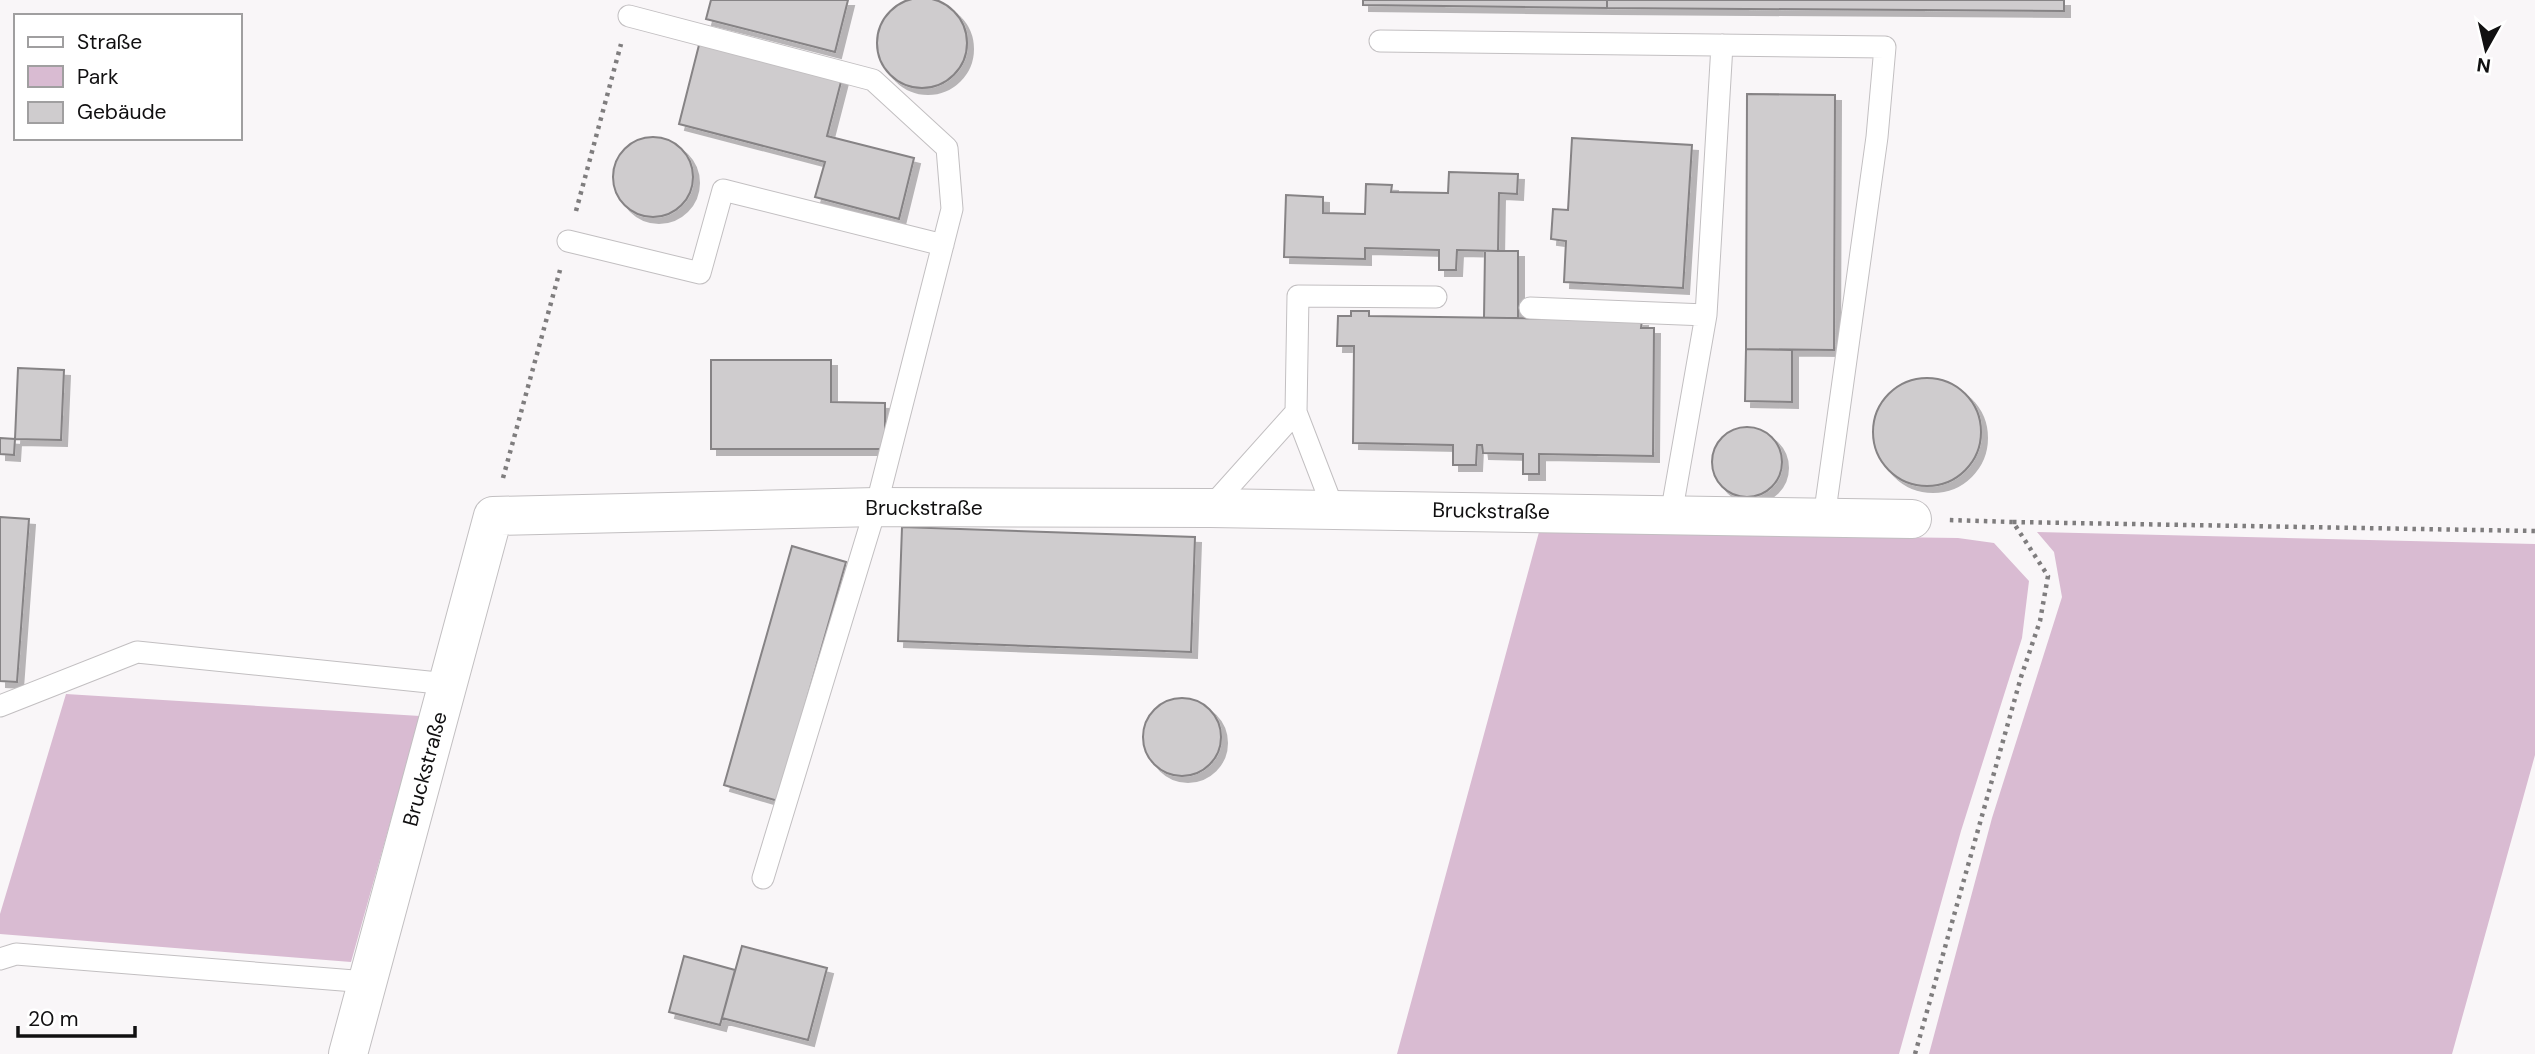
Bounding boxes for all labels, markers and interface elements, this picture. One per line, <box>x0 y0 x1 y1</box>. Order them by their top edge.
legend <box>14 14 242 140</box>
north arrow <box>2451 14 2521 84</box>
text: Straße <box>77 28 142 56</box>
text: N <box>2475 52 2492 79</box>
text: Park <box>77 63 119 91</box>
text: Gebäude <box>77 98 167 126</box>
street label: Bruckstraße <box>865 494 983 522</box>
street label: Bruckstraße <box>1432 496 1550 526</box>
street label: Bruckstraße <box>396 709 454 829</box>
scale bar <box>18 995 135 1038</box>
text: 20 m <box>28 1005 79 1033</box>

